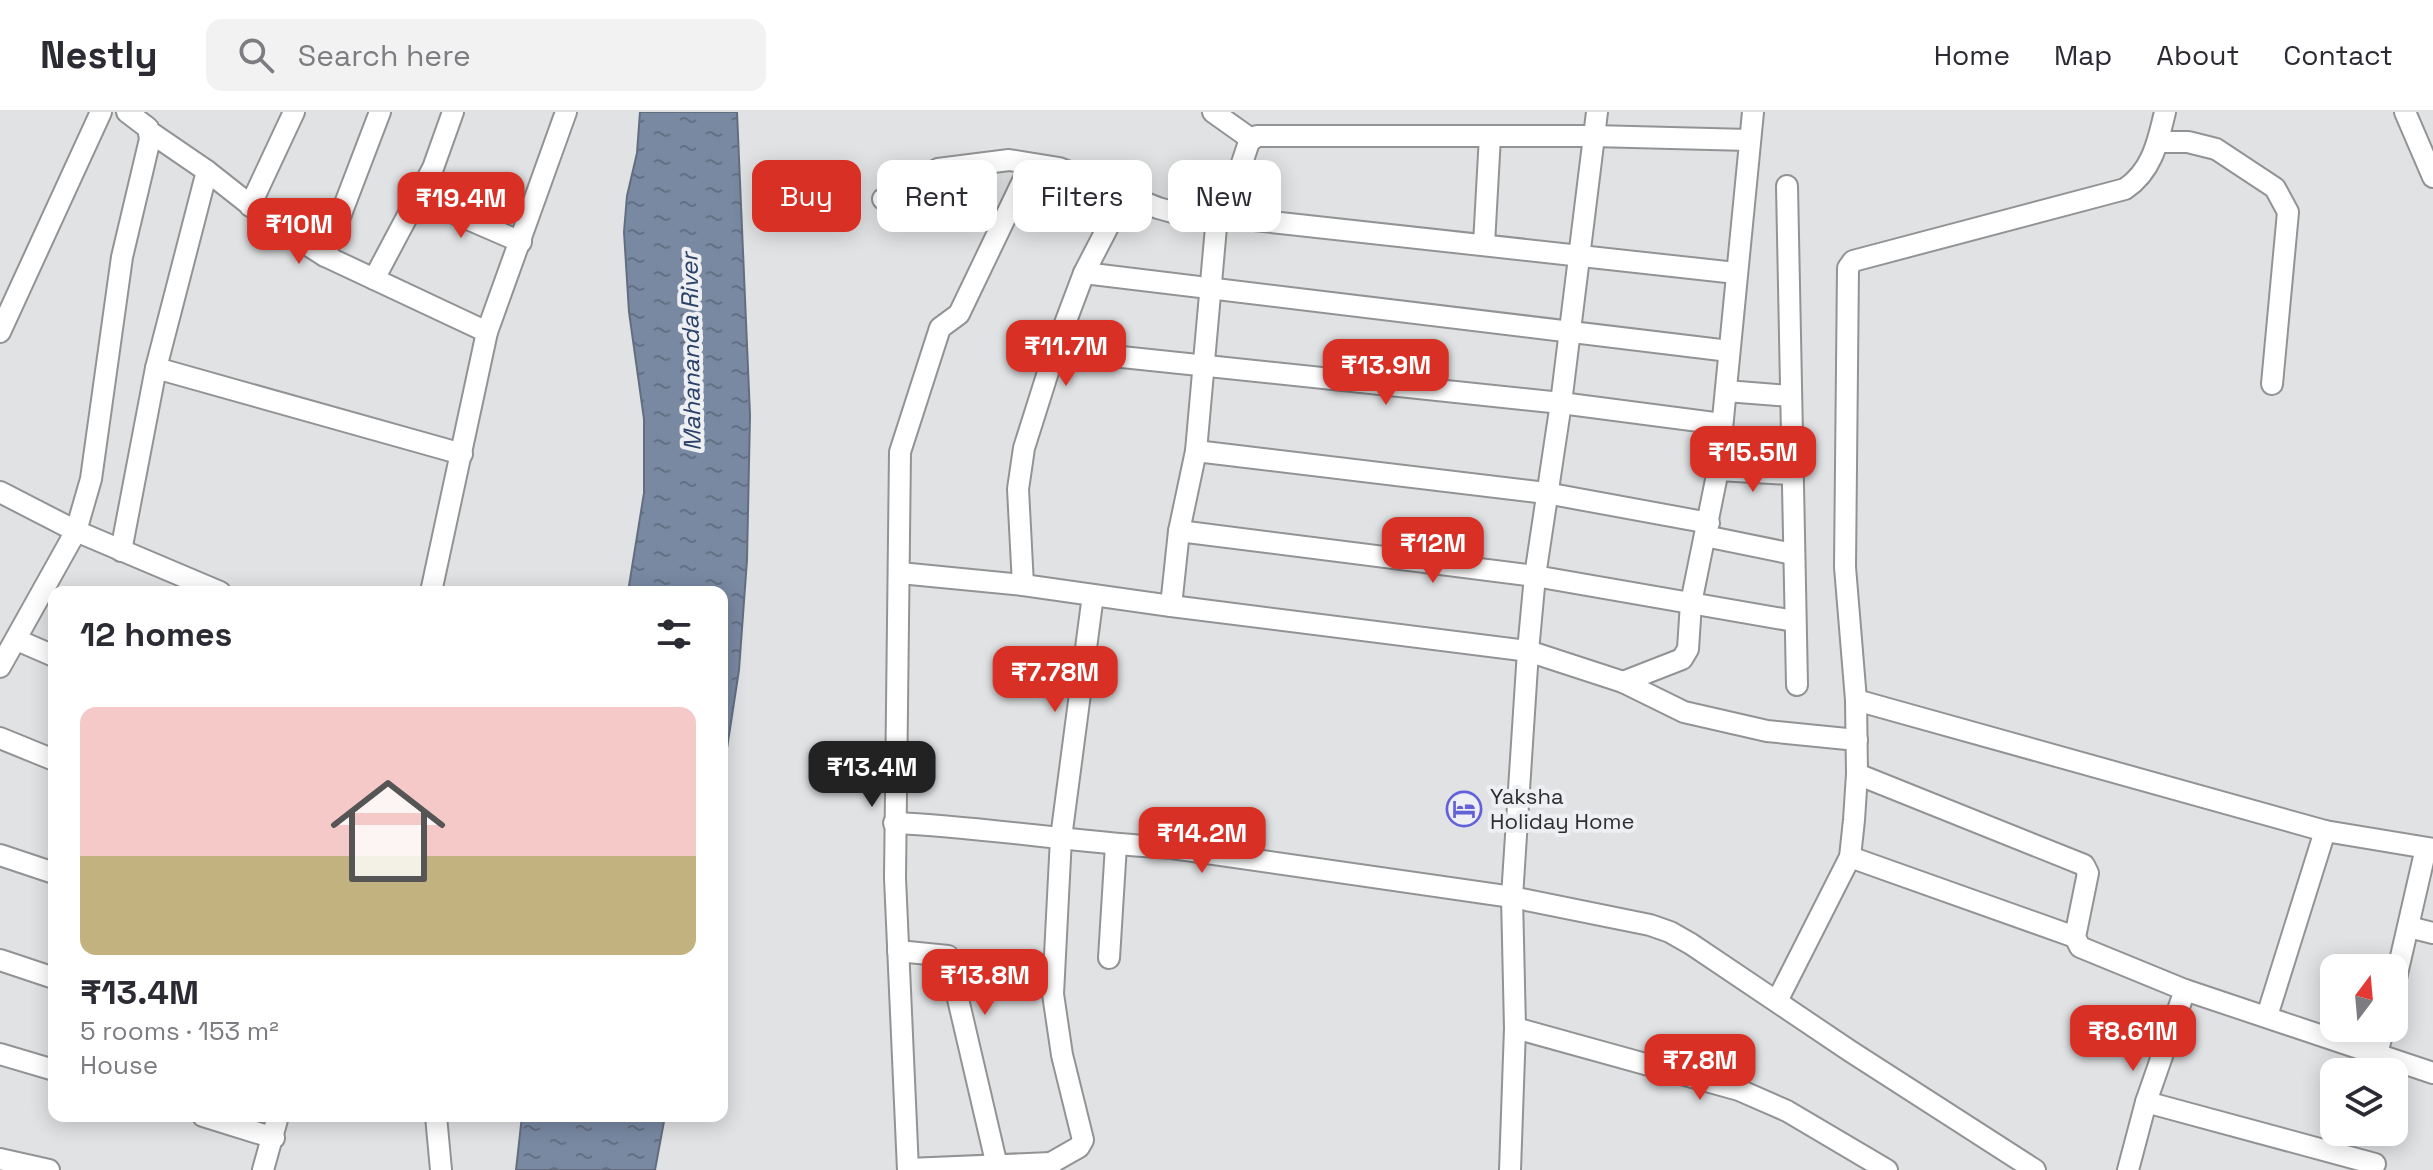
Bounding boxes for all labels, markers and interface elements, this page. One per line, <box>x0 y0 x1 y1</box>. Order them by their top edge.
search box <box>206 19 766 91</box>
text: Nestly <box>40 31 158 79</box>
icon: search <box>234 33 278 77</box>
text: Search here <box>298 36 471 75</box>
text: Home <box>1934 37 2010 73</box>
text: Map <box>2054 37 2112 73</box>
text: About <box>2156 37 2239 73</box>
text: Contact <box>2283 37 2393 73</box>
chip: Buy <box>752 160 861 232</box>
chip: Rent <box>877 160 997 232</box>
chip: Filters <box>1013 160 1152 232</box>
chip: New <box>1168 160 1281 232</box>
pin: ₹19.4M <box>396 172 526 240</box>
text: ₹19.4M <box>416 181 506 215</box>
pin: ₹10M <box>252 198 346 266</box>
text: ₹10M <box>265 207 333 241</box>
water label: Mahananda River <box>673 250 708 451</box>
pin: ₹11.7M <box>1001 320 1131 388</box>
text: ₹11.7M <box>1024 329 1108 363</box>
pin: ₹13.9M <box>1321 339 1451 407</box>
text: ₹13.9M <box>1341 348 1431 382</box>
pin: ₹15.5M <box>1688 426 1818 494</box>
text: ₹15.5M <box>1708 435 1798 469</box>
pin: ₹12M <box>1386 517 1480 585</box>
text: ₹12M <box>1400 526 1466 560</box>
icon: filters <box>652 612 696 656</box>
text: 12 homes <box>80 613 232 656</box>
pin: ₹7.78M <box>990 646 1120 714</box>
text: ₹7.78M <box>1011 655 1099 689</box>
pin: ₹13.4M <box>807 741 937 809</box>
text: ₹13.4M <box>827 750 917 784</box>
icon: home <box>316 759 460 903</box>
place label: Yaksha Holiday Home <box>1490 782 1634 835</box>
hotel icon: Yaksha Holiday Home <box>1445 790 1483 828</box>
pin: ₹14.2M <box>1137 807 1267 875</box>
text: ₹14.2M <box>1157 816 1247 850</box>
pin: ₹13.8M <box>920 949 1050 1017</box>
north arrow <box>2320 954 2408 1042</box>
map controls <box>2320 954 2408 1146</box>
text: ₹13.8M <box>940 958 1030 992</box>
text: ₹13.4M <box>80 971 199 1014</box>
pin: ₹8.61M <box>2068 1005 2198 1073</box>
text: 5 rooms · 153 m² <box>80 1014 279 1048</box>
text: ₹8.61M <box>2088 1014 2178 1048</box>
pin: ₹7.8M <box>1644 1034 1756 1102</box>
text: ₹7.8M <box>1662 1043 1738 1077</box>
text: House <box>80 1048 158 1082</box>
button: layers <box>2320 1058 2408 1146</box>

